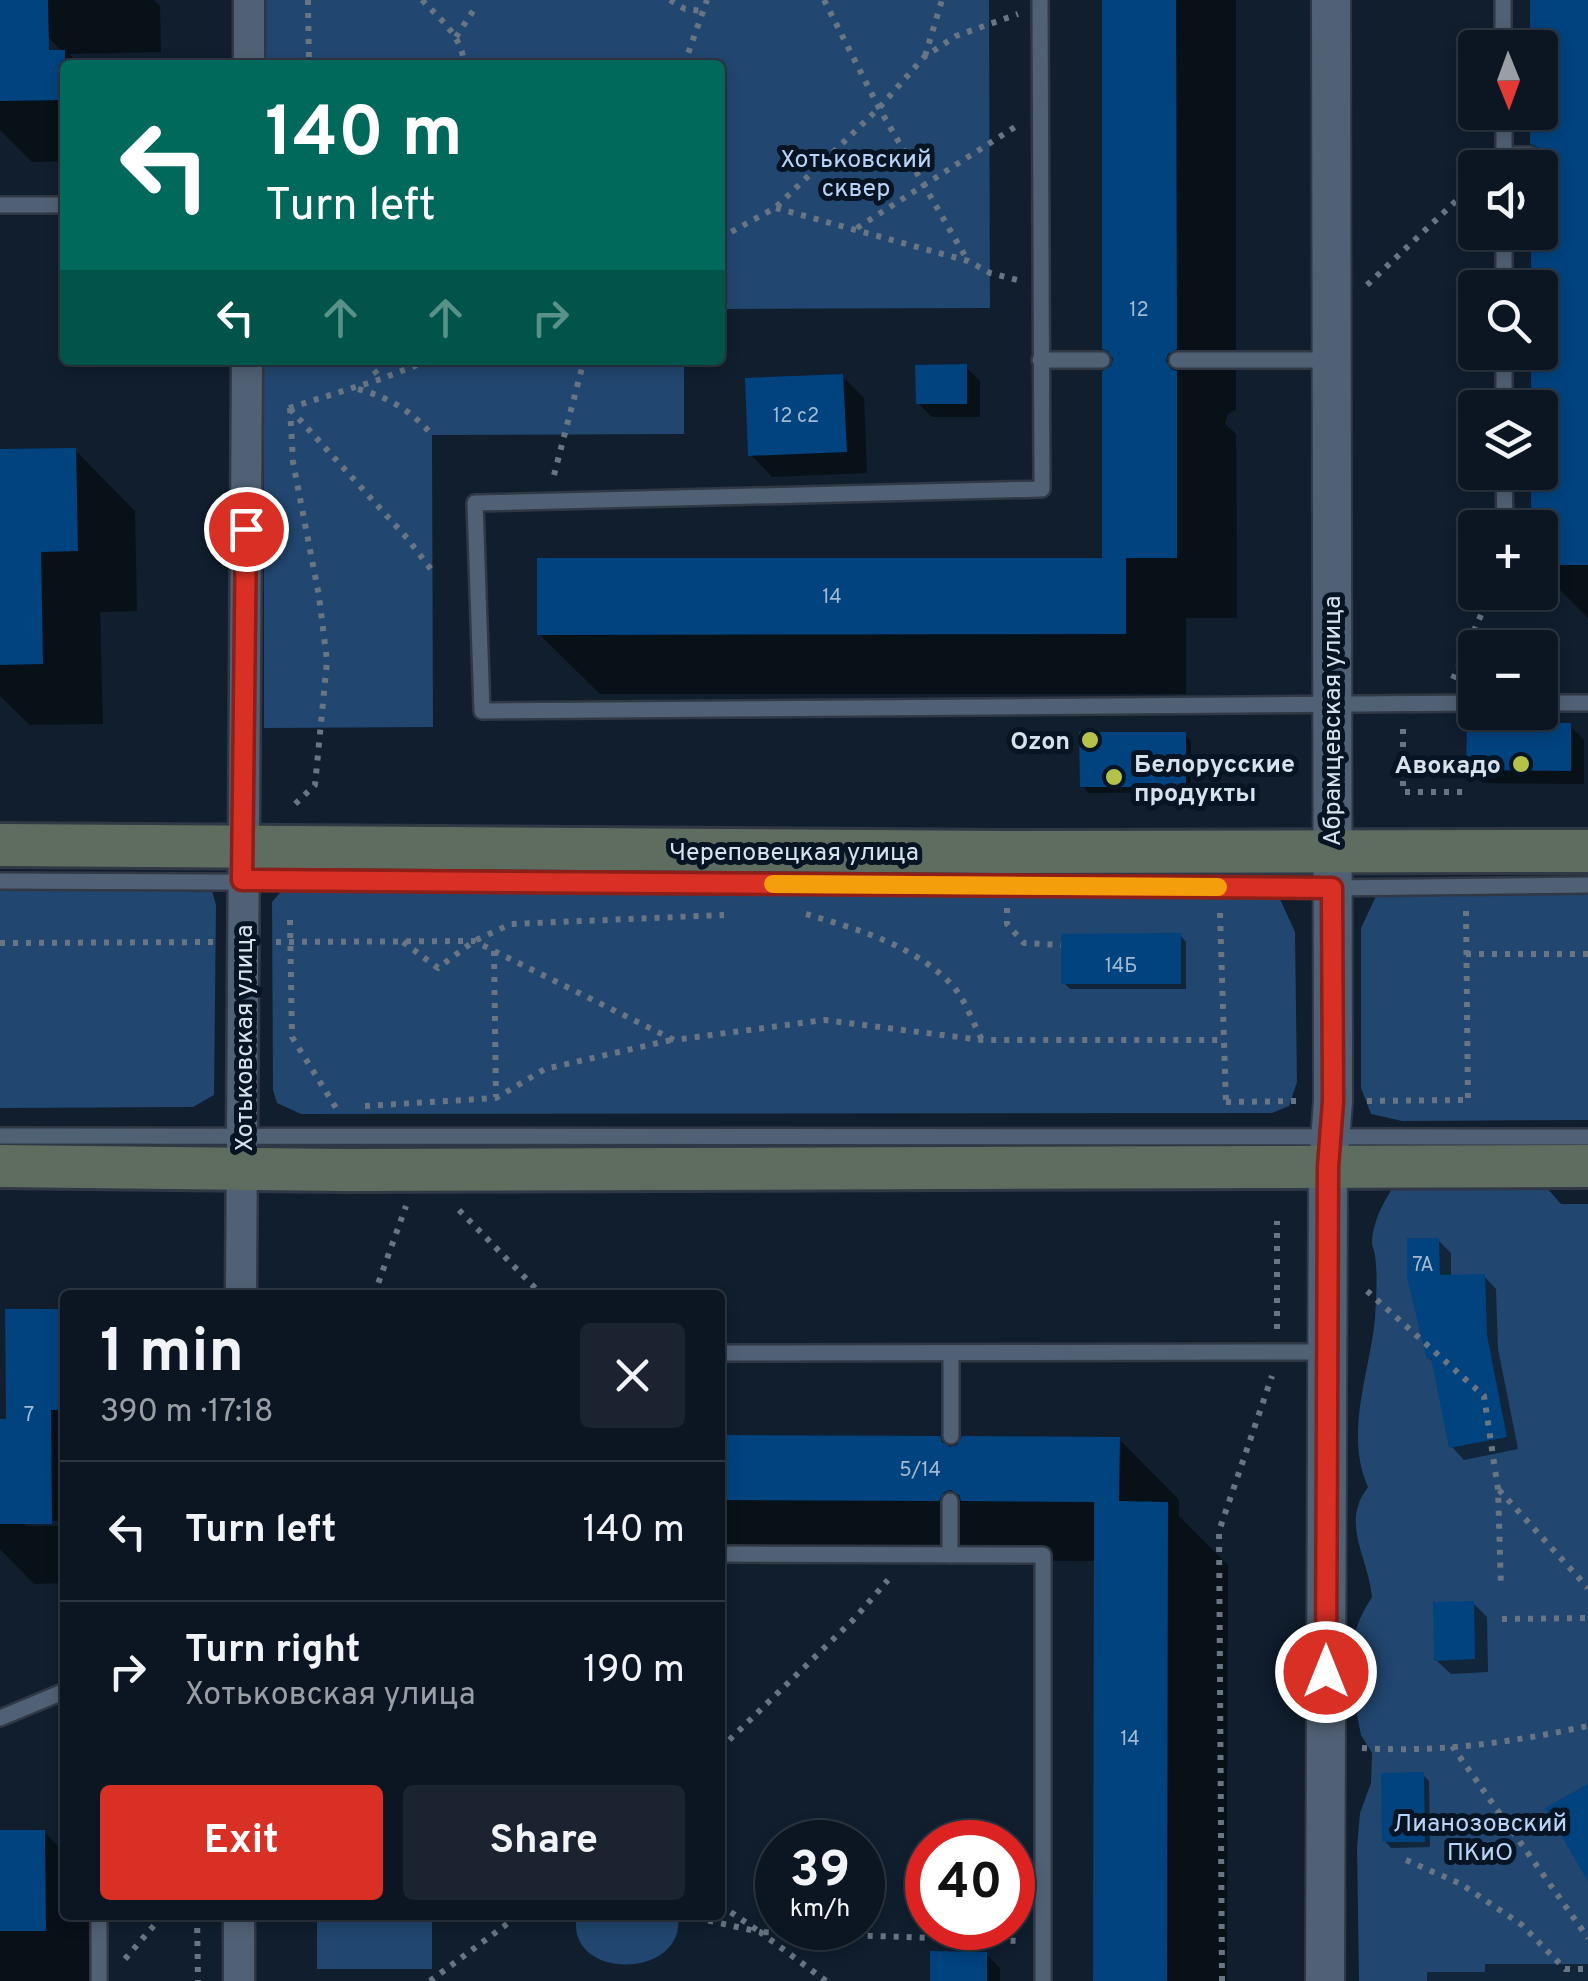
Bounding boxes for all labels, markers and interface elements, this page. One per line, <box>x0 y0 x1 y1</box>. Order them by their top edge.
north arrow <box>1458 30 1558 130</box>
map controls <box>1458 30 1558 730</box>
text: 140 m <box>265 92 463 181</box>
icon: left <box>100 100 230 230</box>
park label: Хотьковский сквер <box>780 145 932 206</box>
button: sound <box>1458 150 1558 250</box>
text: Turn left <box>265 179 436 236</box>
button: search <box>1458 270 1558 370</box>
icon: left <box>208 290 263 345</box>
icon: ahead <box>313 290 368 345</box>
icon: ahead <box>418 290 473 345</box>
icon: right <box>523 290 578 345</box>
house number: 12 <box>1129 298 1149 324</box>
button: layers <box>1458 390 1558 490</box>
house number: 12 с2 <box>773 404 819 430</box>
pin <box>204 487 289 572</box>
icon: arrive <box>219 502 274 557</box>
button: + <box>1458 510 1558 610</box>
house number: 14 <box>822 585 842 611</box>
street label: Абрамцевская улица <box>1318 596 1350 846</box>
button: − <box>1458 630 1558 730</box>
place label: Ozon <box>1010 727 1070 759</box>
marker: Ozon <box>1079 729 1101 751</box>
place label: Белорусские продукты <box>1134 750 1295 811</box>
place label: Авокадо <box>1394 751 1501 783</box>
marker: Авокадо <box>1510 753 1532 775</box>
marker: Белорусские продукты <box>1103 766 1125 788</box>
street label: Череповецкая улица <box>669 838 919 870</box>
street label: Хотьковская улица <box>230 924 262 1152</box>
house number: 14Б <box>1105 954 1137 980</box>
house number: 7А <box>1412 1253 1434 1279</box>
text: 1 min <box>100 1317 244 1393</box>
button: close <box>580 1323 685 1428</box>
text: 390 m · 17:18 <box>100 1393 274 1433</box>
house number: 7 <box>24 1403 34 1429</box>
house number: 5/14 <box>899 1458 941 1484</box>
icon: left <box>100 1504 155 1559</box>
text: Turn left <box>185 1507 337 1556</box>
text: 140 m <box>582 1507 685 1556</box>
position arrow <box>1274 1620 1378 1724</box>
text: Turn right <box>185 1627 360 1676</box>
icon: right <box>100 1644 155 1699</box>
text: 190 m <box>583 1647 685 1696</box>
text: Хотьковская улица <box>185 1676 476 1716</box>
house number: 14 <box>1120 1727 1140 1753</box>
button: Exit <box>100 1785 383 1900</box>
button: Share <box>403 1785 685 1900</box>
park label: Лианозовский ПКиО <box>1393 1809 1567 1870</box>
speed limit sign: 40 <box>905 1820 1035 1950</box>
text: 39 <box>790 1841 850 1904</box>
text: km/h <box>790 1894 850 1926</box>

